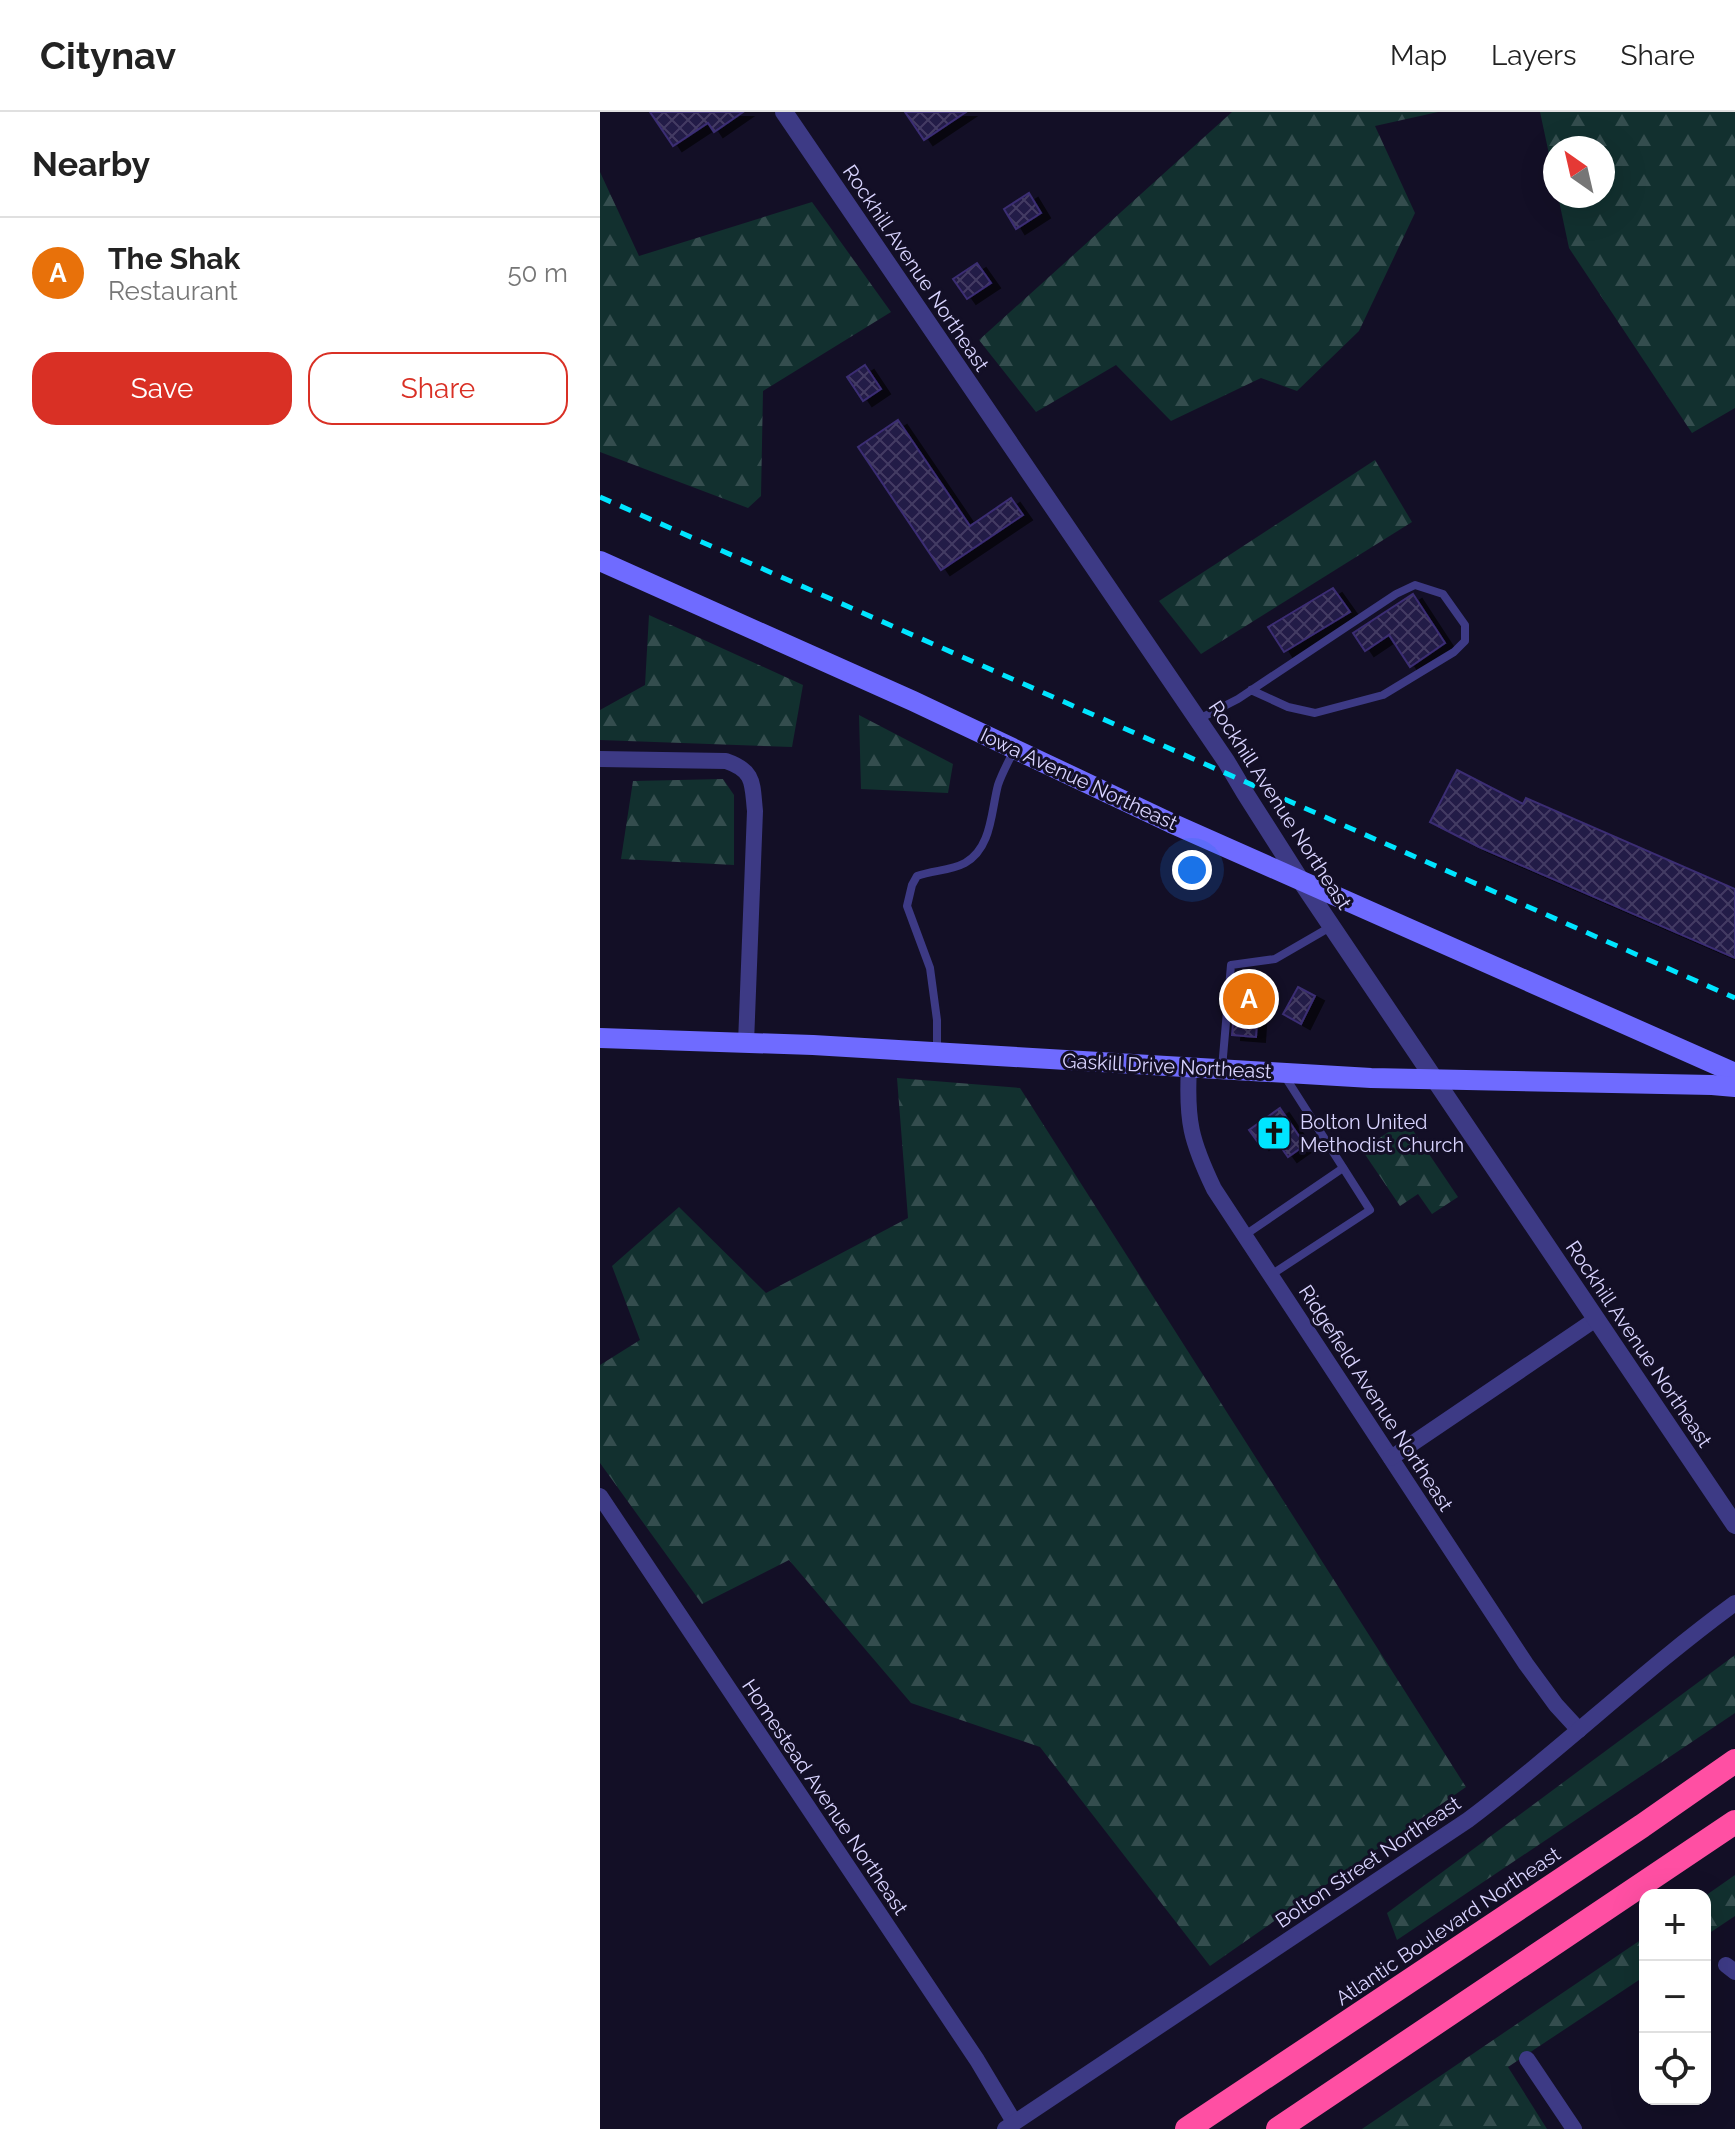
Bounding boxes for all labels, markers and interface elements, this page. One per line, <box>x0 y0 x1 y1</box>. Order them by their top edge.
text: Citynav <box>40 33 176 78</box>
text: Map <box>1390 39 1447 72</box>
text: Layers <box>1491 39 1577 72</box>
text: Share <box>1621 39 1695 72</box>
north arrow <box>1543 136 1615 208</box>
text: Nearby <box>32 144 150 184</box>
street label: Rockhill Avenue Northeast <box>838 160 994 376</box>
text: The Shak <box>108 241 240 276</box>
text: A <box>49 258 67 288</box>
text: 50 m <box>507 258 568 288</box>
text: Restaurant <box>108 276 238 306</box>
button: Save <box>32 352 292 425</box>
button: Share <box>308 352 568 425</box>
street label: Rockhill Avenue Northeast <box>1204 696 1357 914</box>
street label: Iowa Avenue Northeast <box>977 723 1182 835</box>
your location <box>1172 850 1212 890</box>
pin: A <box>1223 969 1275 1029</box>
street label: Gaskill Drive Northeast <box>1062 1049 1273 1083</box>
place label: Bolton United Methodist Church <box>1300 1110 1464 1157</box>
church icon: Bolton United Methodist Church <box>1255 1114 1293 1152</box>
street label: Rockhill Avenue Northeast <box>1561 1236 1717 1452</box>
street label: Ridgefield Avenue Northeast <box>1294 1280 1458 1516</box>
street label: Homestead Avenue Northeast <box>737 1675 913 1920</box>
street label: Bolton Street Northeast <box>1271 1791 1465 1933</box>
street label: Atlantic Boulevard Northeast <box>1331 1842 1565 2010</box>
map controls <box>1639 1889 1711 2105</box>
button: + <box>1639 1889 1711 1961</box>
button: − <box>1639 1961 1711 2033</box>
button: locate <box>1639 2033 1711 2105</box>

